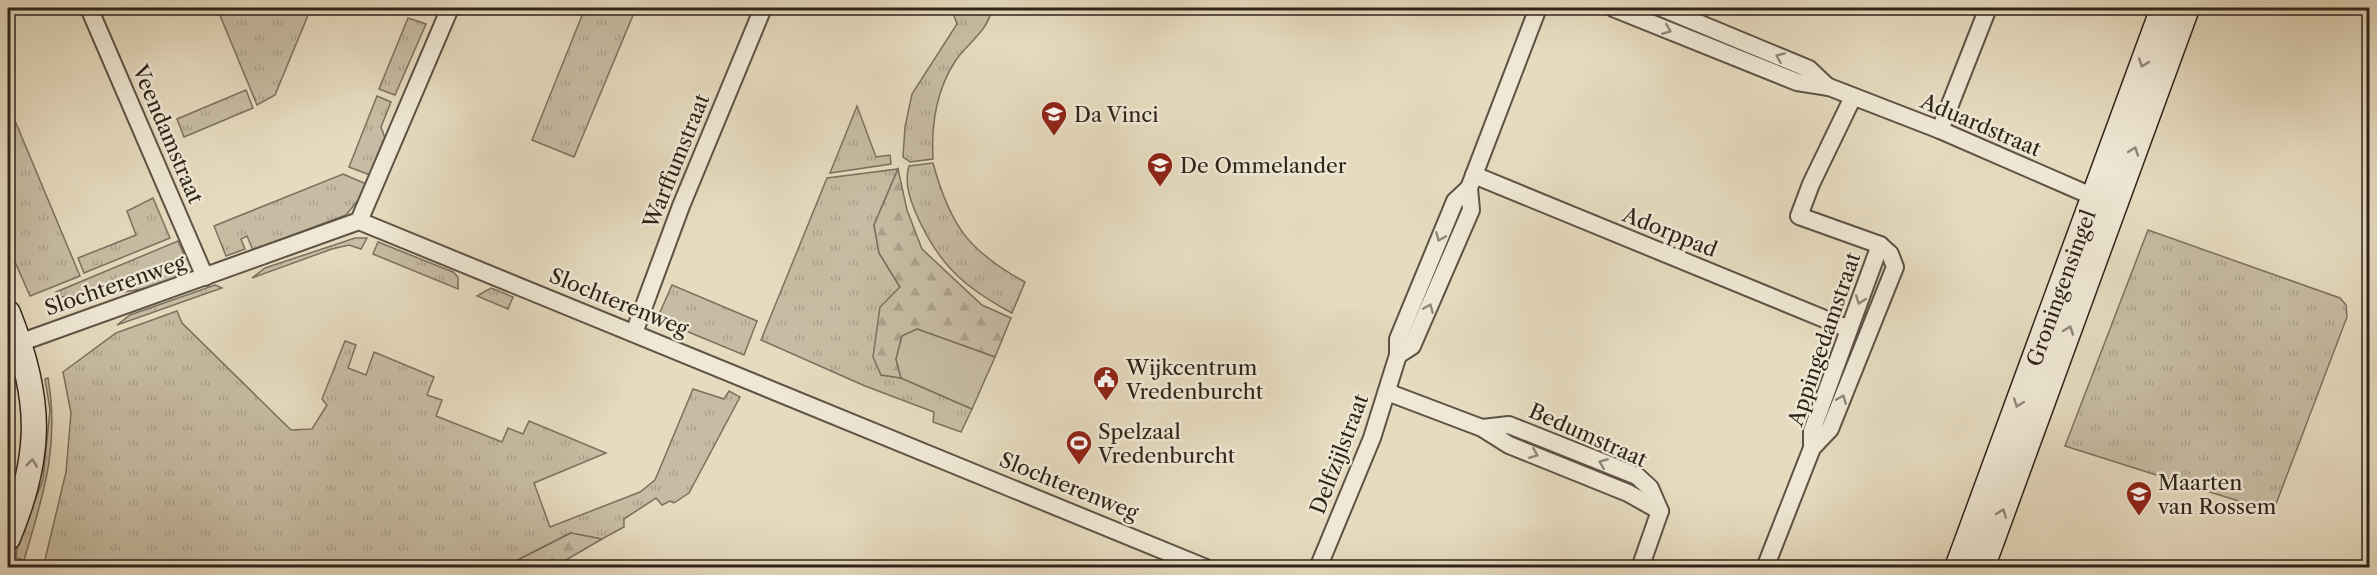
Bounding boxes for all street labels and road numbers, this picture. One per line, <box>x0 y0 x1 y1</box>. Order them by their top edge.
street label: Veendamstraat <box>127 60 209 208</box>
street label: Aduardstraat <box>1916 88 2045 162</box>
street label: Warffumstraat <box>637 90 715 233</box>
street label: Adorppad <box>1618 201 1721 262</box>
street label: Groningensingel <box>2021 206 2101 370</box>
street label: Appingedamstraat <box>1782 248 1866 430</box>
street label: Slochterenweg <box>41 249 190 321</box>
street label: Slochterenweg <box>546 263 693 342</box>
street label: Delfzijlstraat <box>1305 390 1374 518</box>
street label: Bedumstraat <box>1525 398 1651 472</box>
street label: Slochterenweg <box>996 447 1143 526</box>

